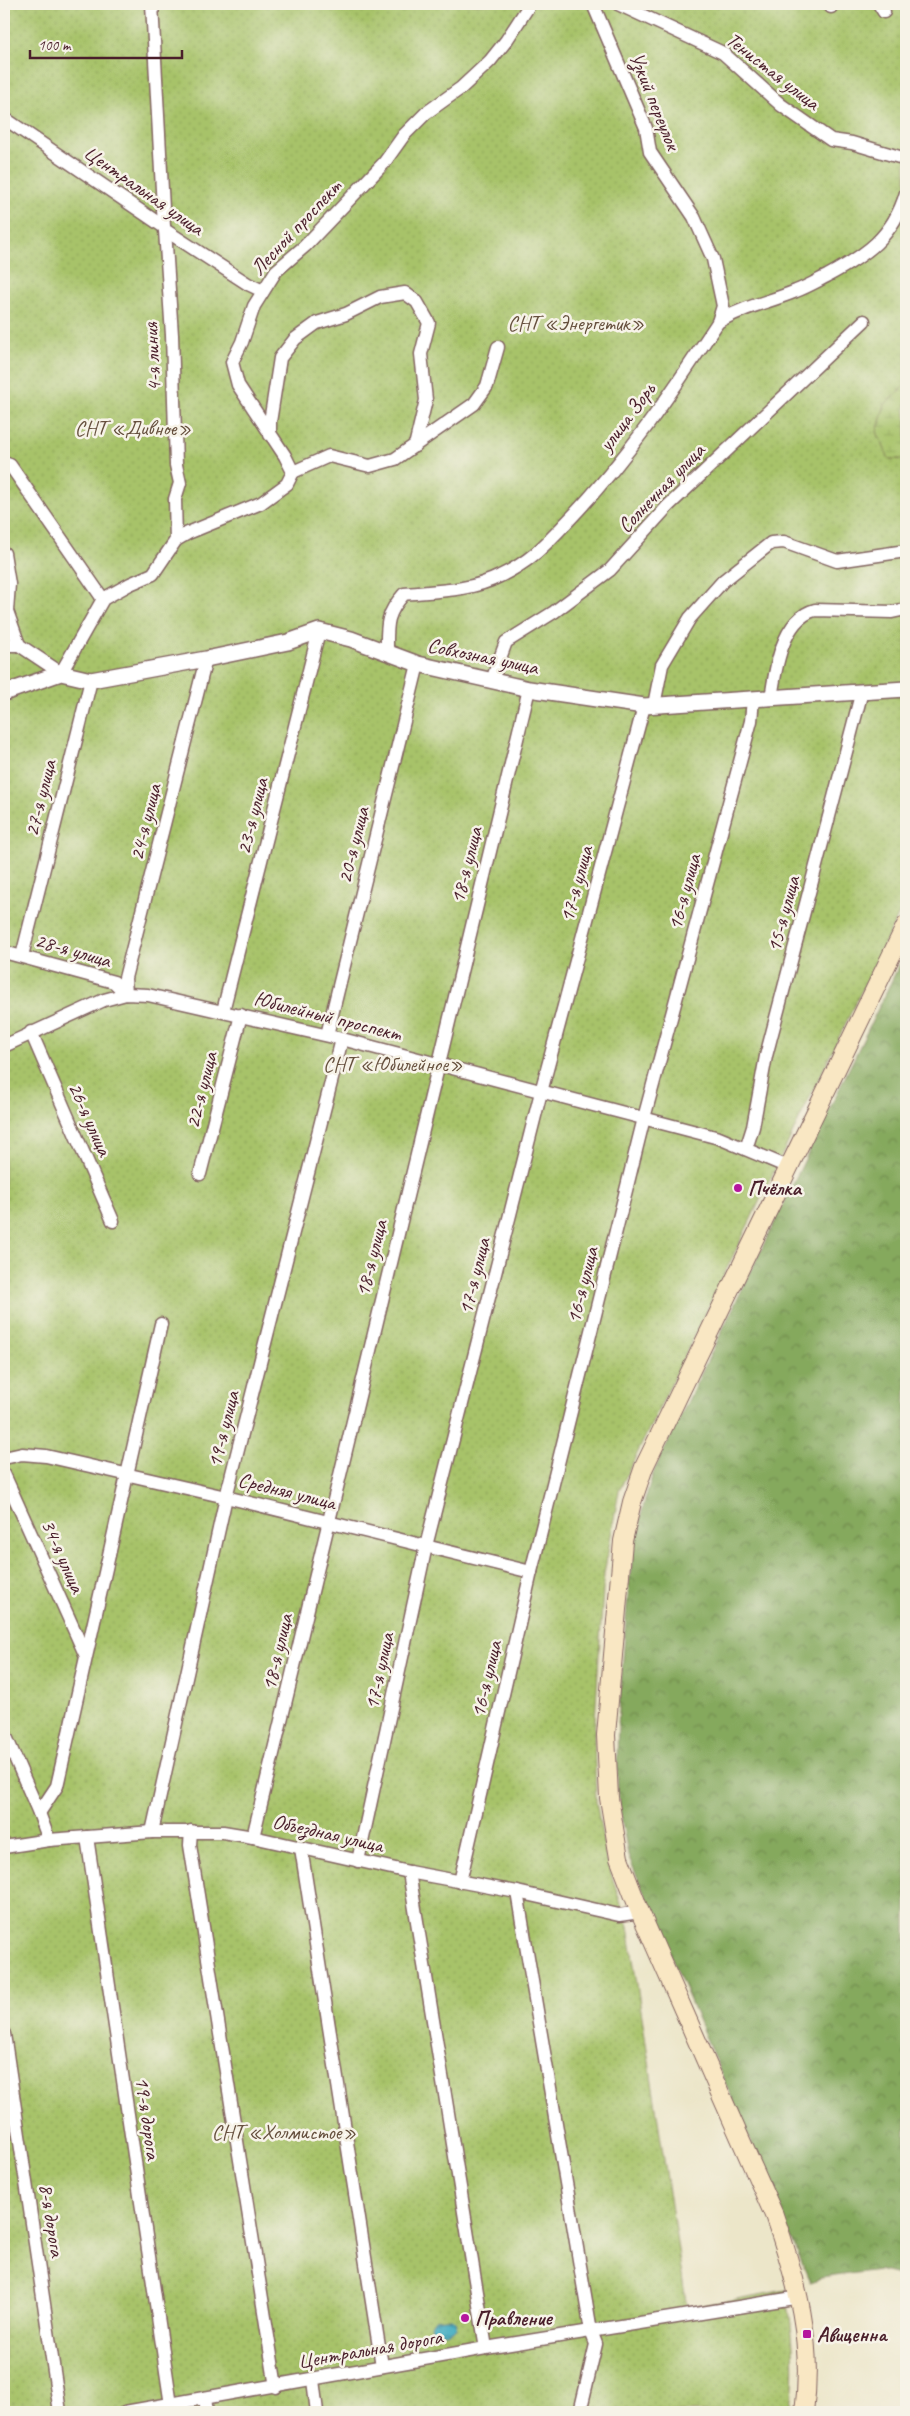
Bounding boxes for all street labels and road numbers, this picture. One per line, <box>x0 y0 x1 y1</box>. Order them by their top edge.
street label: Тенистая улица <box>721 26 826 117</box>
street label: Узкий переулок <box>623 48 687 156</box>
street label: Центральная улица <box>79 139 211 242</box>
street label: Лесной проспект <box>245 173 348 281</box>
street label: 4-я линия <box>137 320 167 392</box>
street label: улица Зорь <box>592 377 662 458</box>
street label: Солнечная улица <box>612 436 711 538</box>
street label: Совхозная улица <box>425 632 542 681</box>
street label: 27-я улица <box>18 755 62 839</box>
street label: 23-я улица <box>230 773 274 857</box>
street label: 24-я улица <box>123 779 167 863</box>
street label: 20-я улица <box>331 802 375 886</box>
street label: 18-я улица <box>444 822 488 906</box>
street label: 17-я улица <box>553 841 599 925</box>
street label: 16-я улица <box>661 849 707 933</box>
street label: 15-я улица <box>760 871 806 955</box>
street label: 28-я улица <box>32 927 116 974</box>
street label: Юбилейный проспект <box>252 985 406 1047</box>
street label: 22-я улица <box>179 1047 223 1131</box>
street label: 26-я улица <box>62 1078 118 1161</box>
street label: 18-я улица <box>349 1215 393 1299</box>
street label: 17-я улица <box>452 1233 496 1317</box>
street label: 16-я улица <box>560 1242 604 1326</box>
street label: 19-я улица <box>201 1386 245 1470</box>
street label: Средняя улица <box>236 1466 341 1516</box>
street label: 34-я улица <box>35 1515 91 1598</box>
street label: 18-я улица <box>256 1609 299 1693</box>
street label: 17-я улица <box>358 1629 400 1712</box>
street label: 16-я улица <box>465 1636 508 1720</box>
street label: Объездная улица <box>270 1808 388 1860</box>
street label: 19-я дорога <box>129 2075 167 2163</box>
street label: 8-я дорога <box>33 2181 71 2260</box>
street label: Центральная дорога <box>296 2323 446 2375</box>

